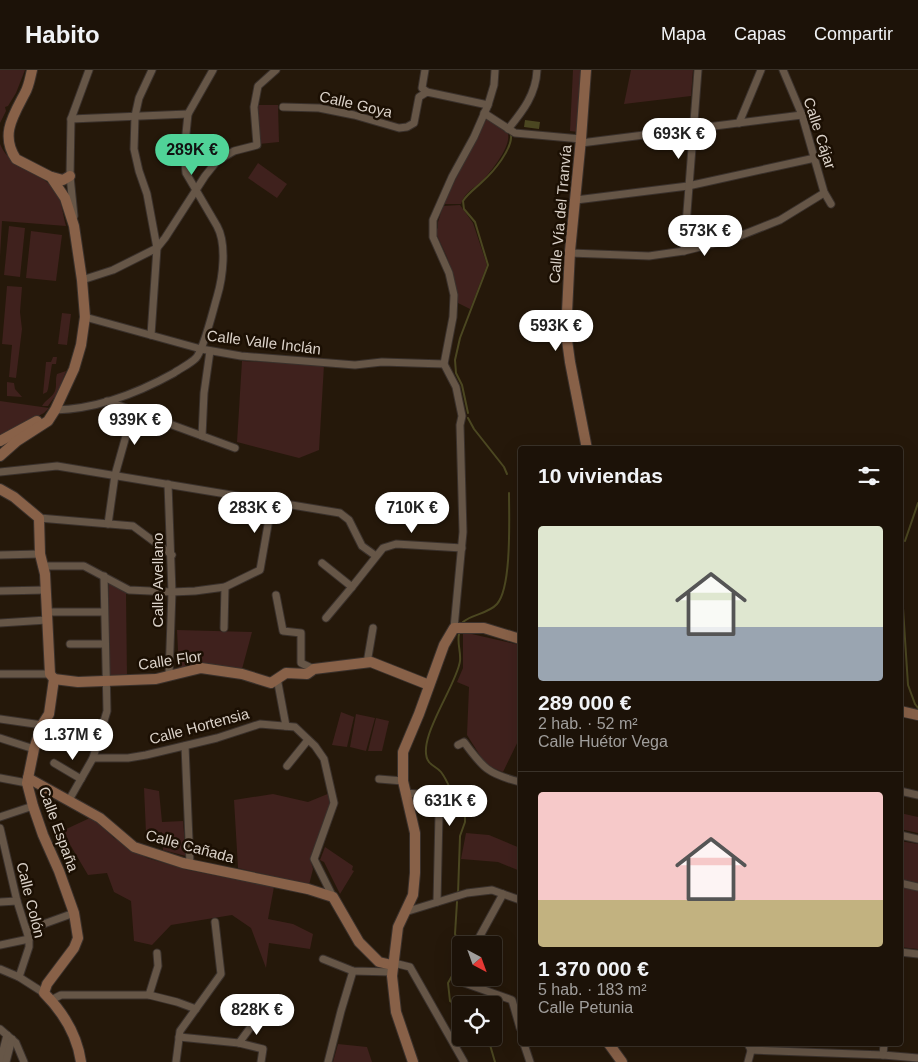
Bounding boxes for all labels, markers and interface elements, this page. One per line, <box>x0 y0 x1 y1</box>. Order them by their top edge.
text: Habito <box>25 21 100 48</box>
text: Mapa <box>661 24 706 44</box>
text: Capas <box>734 24 786 44</box>
text: Compartir <box>814 24 893 44</box>
street label: Calle Goya <box>318 87 395 121</box>
street label: Calle Cájar <box>800 95 840 171</box>
pin: 693K € <box>638 118 720 160</box>
text: 693K € <box>653 125 705 142</box>
pin: 289K € <box>151 134 233 176</box>
text: 289K € <box>166 141 218 158</box>
street label: Calle Vía del Tranvía <box>545 143 575 284</box>
pin: 573K € <box>664 214 746 257</box>
text: 573K € <box>679 222 731 239</box>
pin: 593K € <box>515 310 597 352</box>
text: 593K € <box>530 317 582 334</box>
street label: Calle Valle Inclán <box>206 327 322 357</box>
pin: 939K € <box>94 404 176 446</box>
text: 939K € <box>109 411 161 428</box>
icon: filters <box>855 462 883 490</box>
text: 10 viviendas <box>538 464 663 487</box>
pin: 283K € <box>214 492 296 534</box>
pin: 710K € <box>371 492 453 534</box>
text: 283K € <box>229 499 281 516</box>
text: 710K € <box>386 499 438 516</box>
street label: Calle Avellano <box>149 533 166 627</box>
icon: home <box>666 559 756 649</box>
street label: Calle Flor <box>137 647 203 673</box>
text: 289 000 € <box>538 691 631 714</box>
street label: Calle Hortensia <box>147 704 251 747</box>
text: 2 hab. · 52 m² <box>538 715 638 732</box>
pin: 1.37M € <box>27 718 119 761</box>
text: 1.37M € <box>44 726 102 743</box>
text: Calle Huétor Vega <box>538 733 668 750</box>
street label: Calle España <box>36 784 82 874</box>
pin: 631K € <box>409 784 491 827</box>
text: 631K € <box>424 792 476 809</box>
icon: home <box>666 824 756 914</box>
street label: Calle Cañada <box>144 826 237 866</box>
street label: Calle Colón <box>13 860 49 940</box>
north arrow <box>452 936 502 986</box>
map controls <box>452 936 502 1046</box>
text: 1 370 000 € <box>538 957 649 980</box>
text: 5 hab. · 183 m² <box>538 981 647 998</box>
pin: 828K € <box>216 994 298 1036</box>
button: locate <box>452 996 502 1046</box>
text: Calle Petunia <box>538 999 633 1016</box>
text: 828K € <box>231 1001 283 1018</box>

